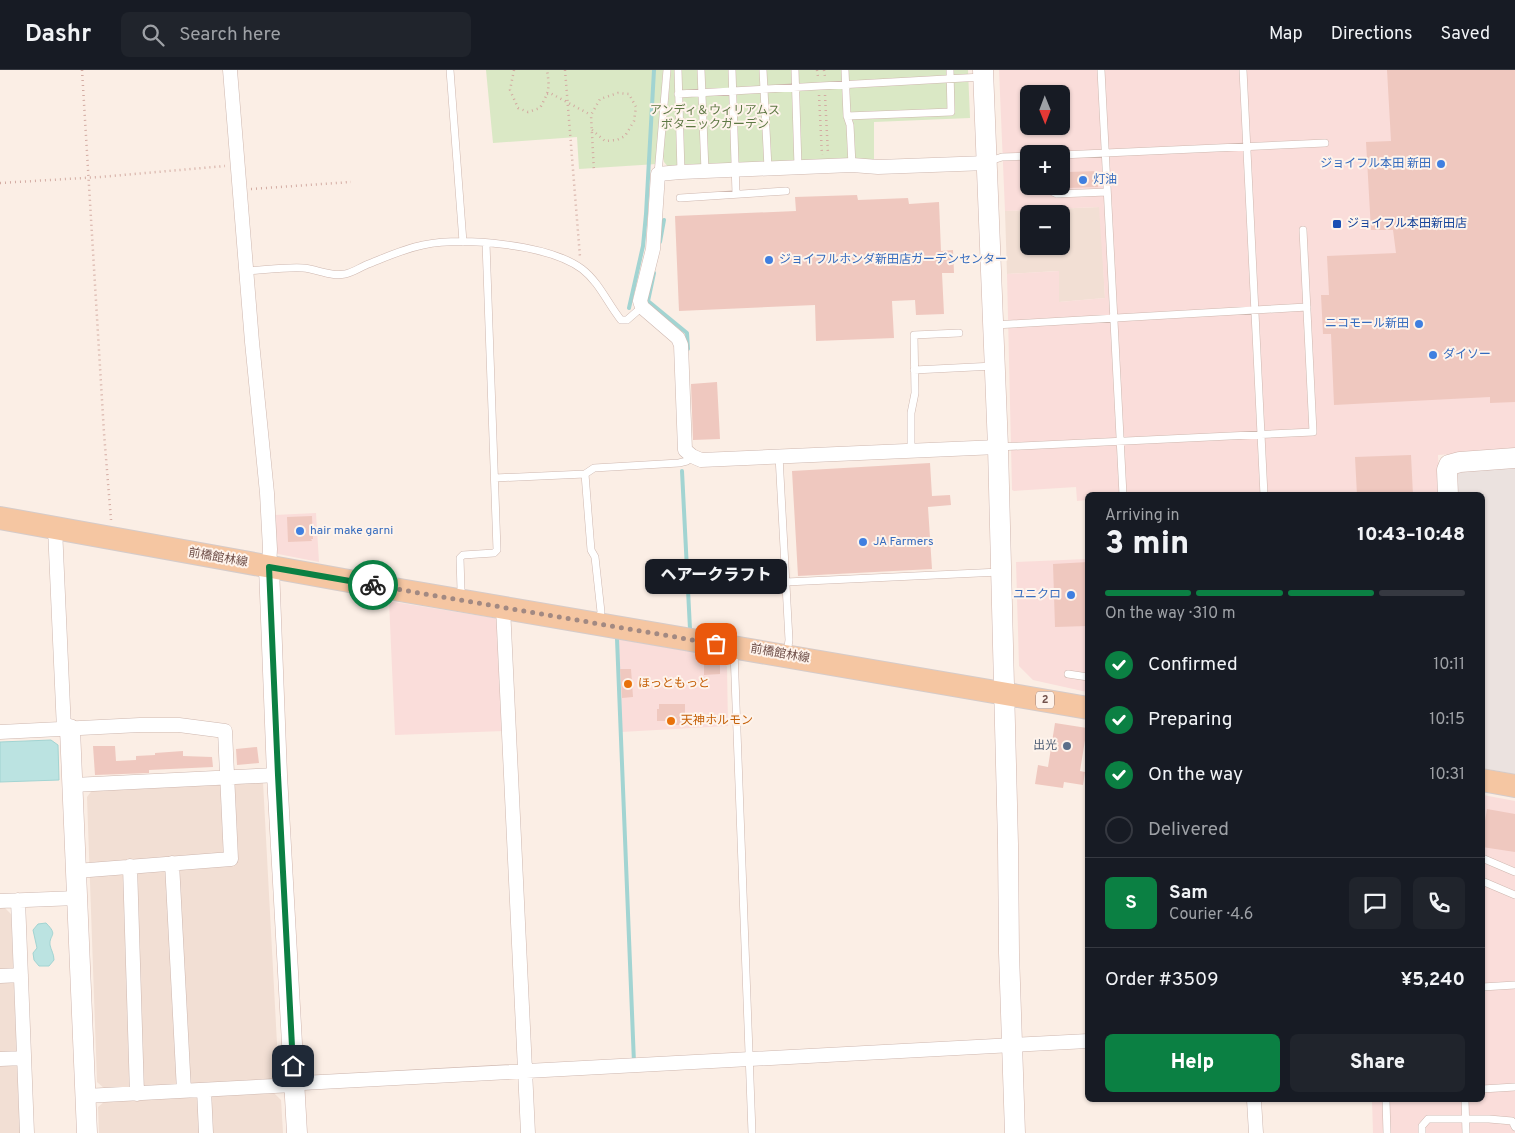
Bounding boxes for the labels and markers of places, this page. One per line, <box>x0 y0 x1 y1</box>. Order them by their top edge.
place label: ジョイフル本田 新田 <box>1320 156 1431 172</box>
marker: ジョイフル本田 新田 <box>1435 158 1447 170</box>
place label: 灯油 <box>1093 172 1117 188</box>
marker: 灯油 <box>1077 174 1089 186</box>
place label: ジョイフル本田新田店 <box>1347 216 1467 232</box>
marker: ジョイフル本田新田店 <box>1331 218 1343 230</box>
place label: ジョイフルホンダ新田店ガーデンセンター <box>779 252 1007 268</box>
marker: ジョイフルホンダ新田店ガーデンセンター <box>763 254 775 266</box>
place label: ニコモール新田 <box>1325 316 1409 332</box>
marker: ニコモール新田 <box>1413 318 1425 330</box>
place label: ダイソー <box>1443 347 1491 363</box>
marker: ダイソー <box>1427 349 1439 361</box>
place label: hair make garni <box>310 523 393 539</box>
marker: hair make garni <box>294 525 306 537</box>
place label: JA Farmers <box>873 534 934 550</box>
marker: JA Farmers <box>857 536 869 548</box>
callout: ヘアークラフト <box>645 559 787 594</box>
place label: ユニクロ <box>1013 587 1061 603</box>
marker: ユニクロ <box>1065 589 1077 601</box>
pin <box>695 623 737 665</box>
place label: ほっともっと <box>638 676 710 692</box>
marker: ほっともっと <box>622 678 634 690</box>
place label: 天神ホルモン <box>681 713 753 729</box>
marker: 天神ホルモン <box>665 715 677 727</box>
place label: 出光 <box>1033 738 1057 754</box>
marker: 出光 <box>1061 740 1073 752</box>
pin <box>272 1045 314 1087</box>

